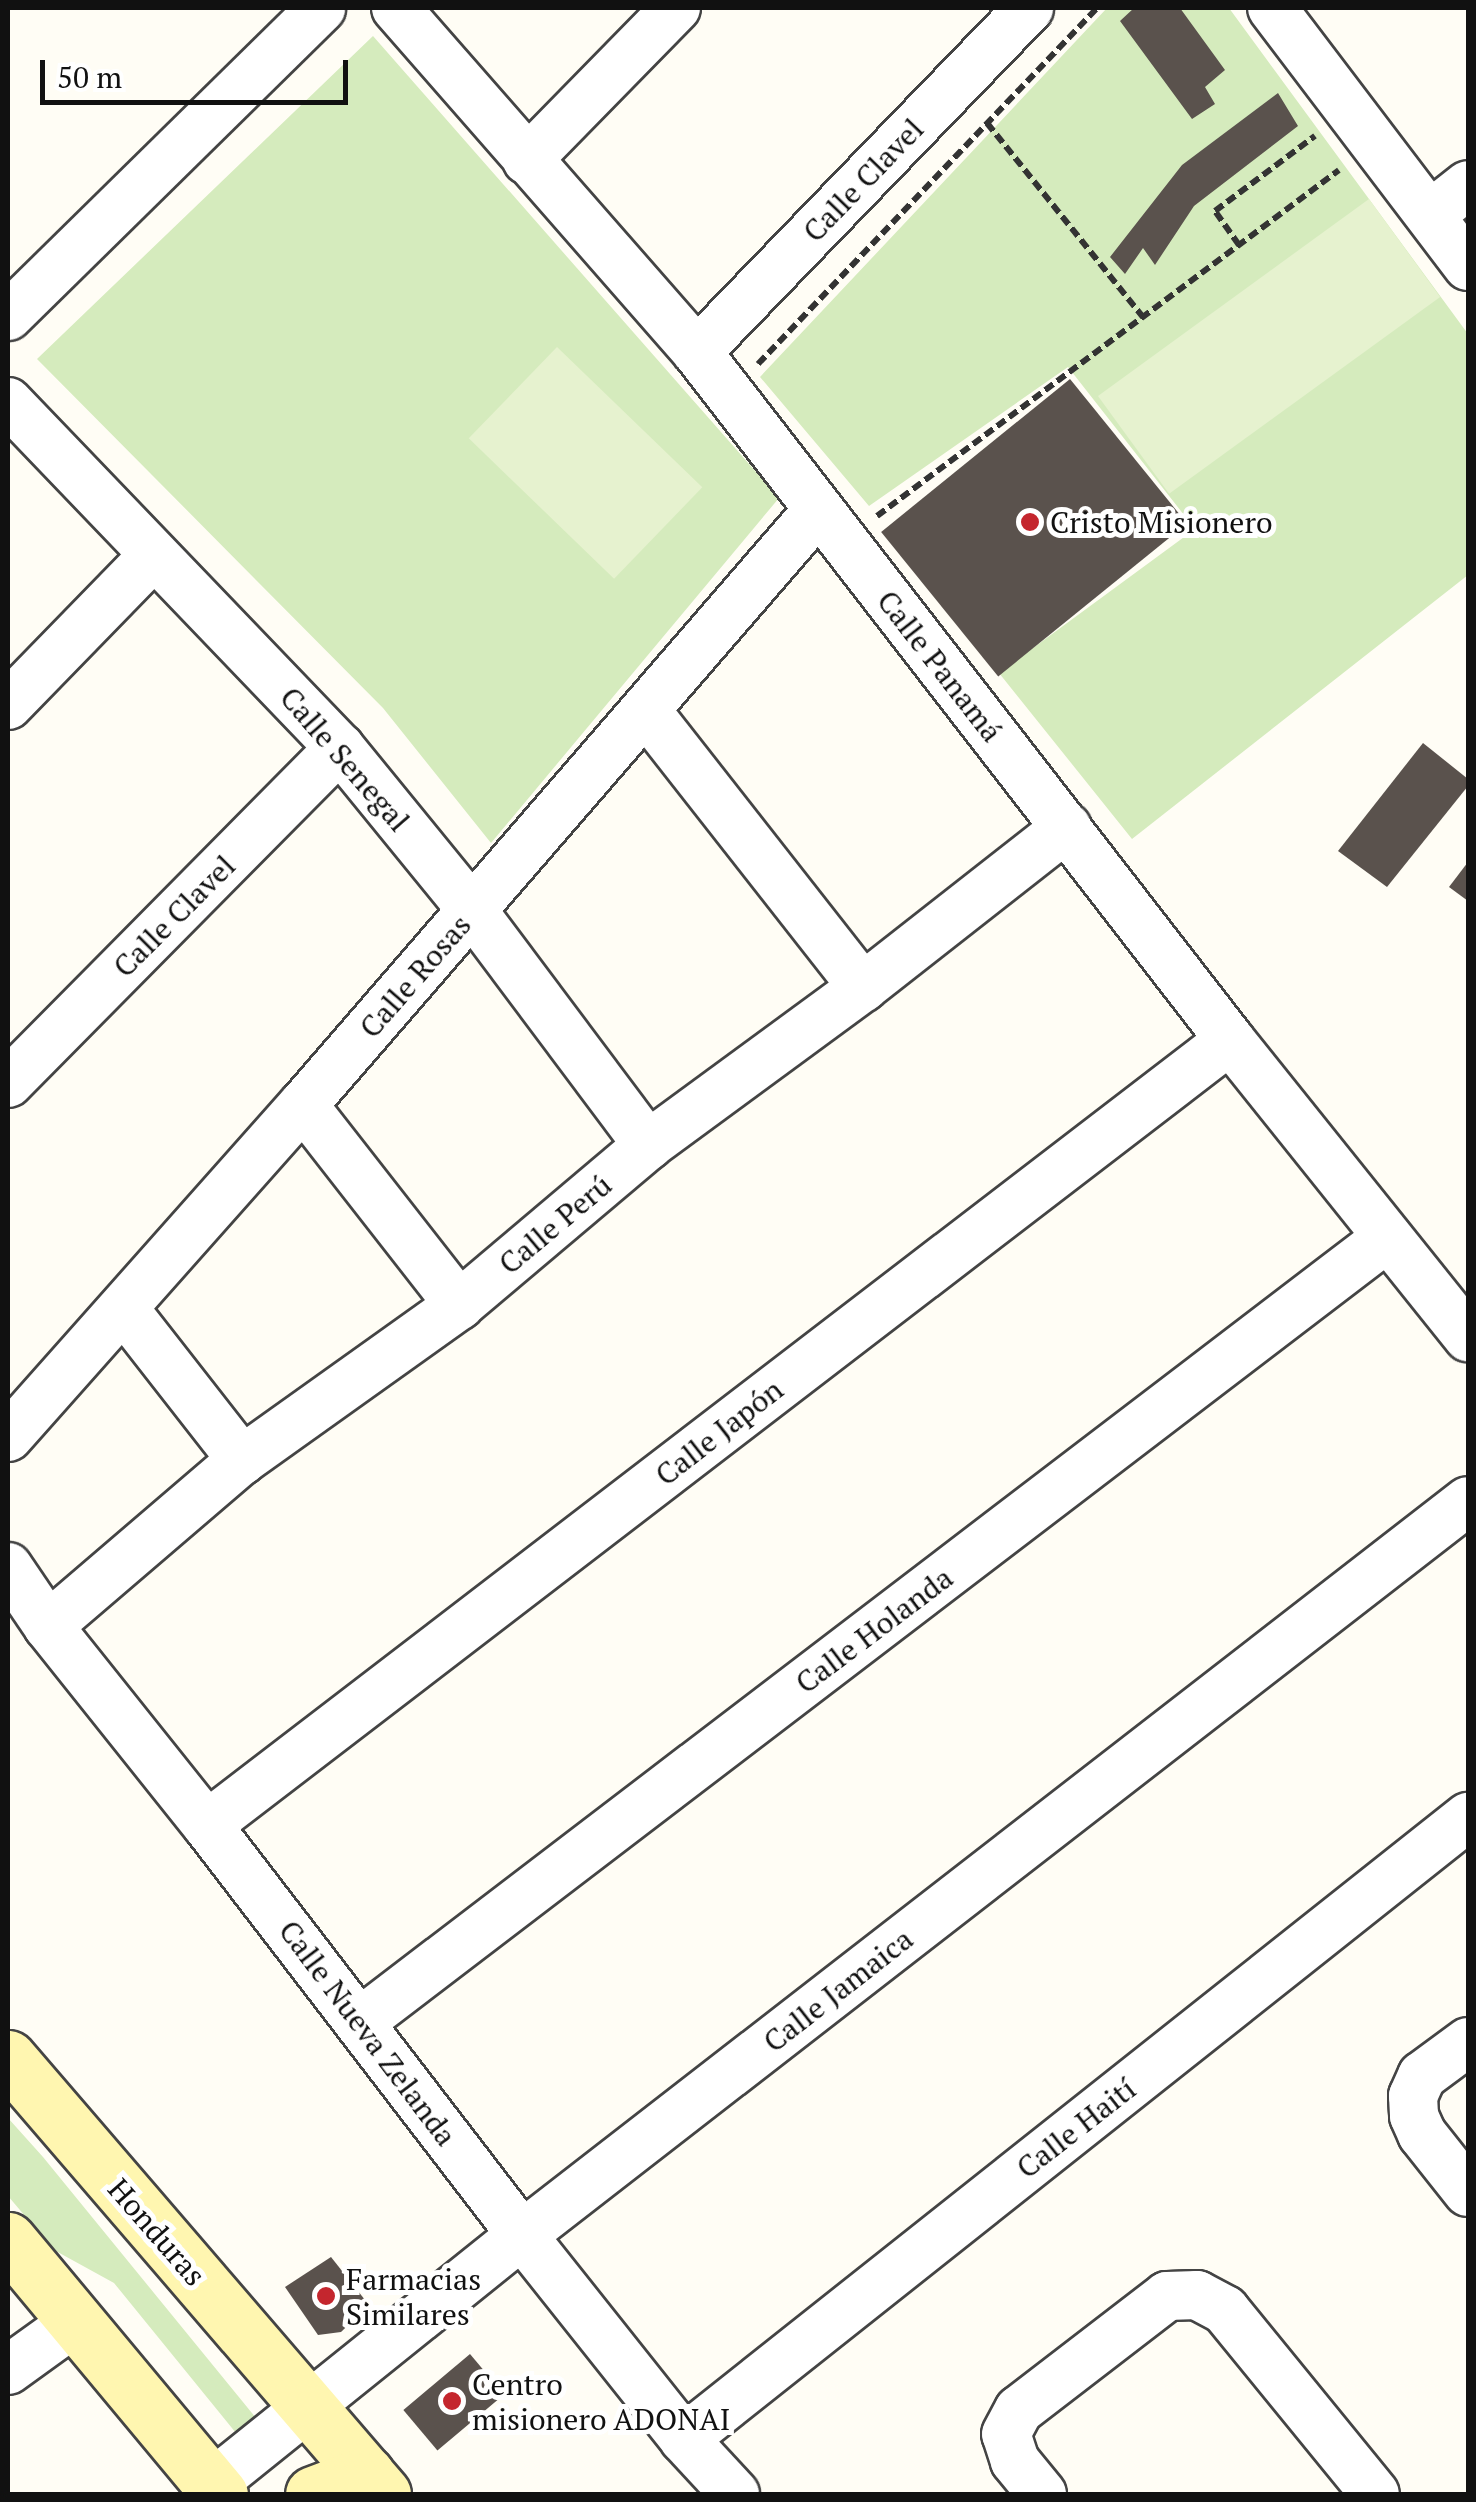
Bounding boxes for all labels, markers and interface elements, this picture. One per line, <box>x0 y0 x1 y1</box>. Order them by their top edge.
scale bar <box>45 40 352 102</box>
text: 50 m <box>57 57 122 97</box>
street label: Calle Clavel <box>795 111 931 249</box>
place label: Cristo Misionero <box>1050 504 1273 540</box>
marker: Cristo Misionero <box>1019 511 1041 533</box>
street label: Calle Panamá <box>870 583 1010 749</box>
street label: Calle Senegal <box>273 680 417 838</box>
street label: Calle Clavel <box>106 848 242 984</box>
street label: Calle Rosas <box>352 907 478 1045</box>
street label: Calle Perú <box>491 1167 619 1281</box>
street label: Calle Japón <box>648 1371 790 1493</box>
street label: Calle Holanda <box>788 1559 960 1701</box>
street label: Calle Nueva Zelanda <box>272 1913 464 2153</box>
street label: Calle Jamaica <box>756 1921 920 2059</box>
street label: Calle Haití <box>1009 2070 1143 2186</box>
street label: Honduras <box>101 2171 213 2293</box>
place label: Farmacias Similares <box>346 2261 481 2332</box>
marker: Farmacias Similares <box>315 2285 337 2307</box>
place label: Centro misionero ADONAI <box>472 2366 731 2436</box>
marker: Centro misionero ADONAI <box>441 2390 463 2412</box>

